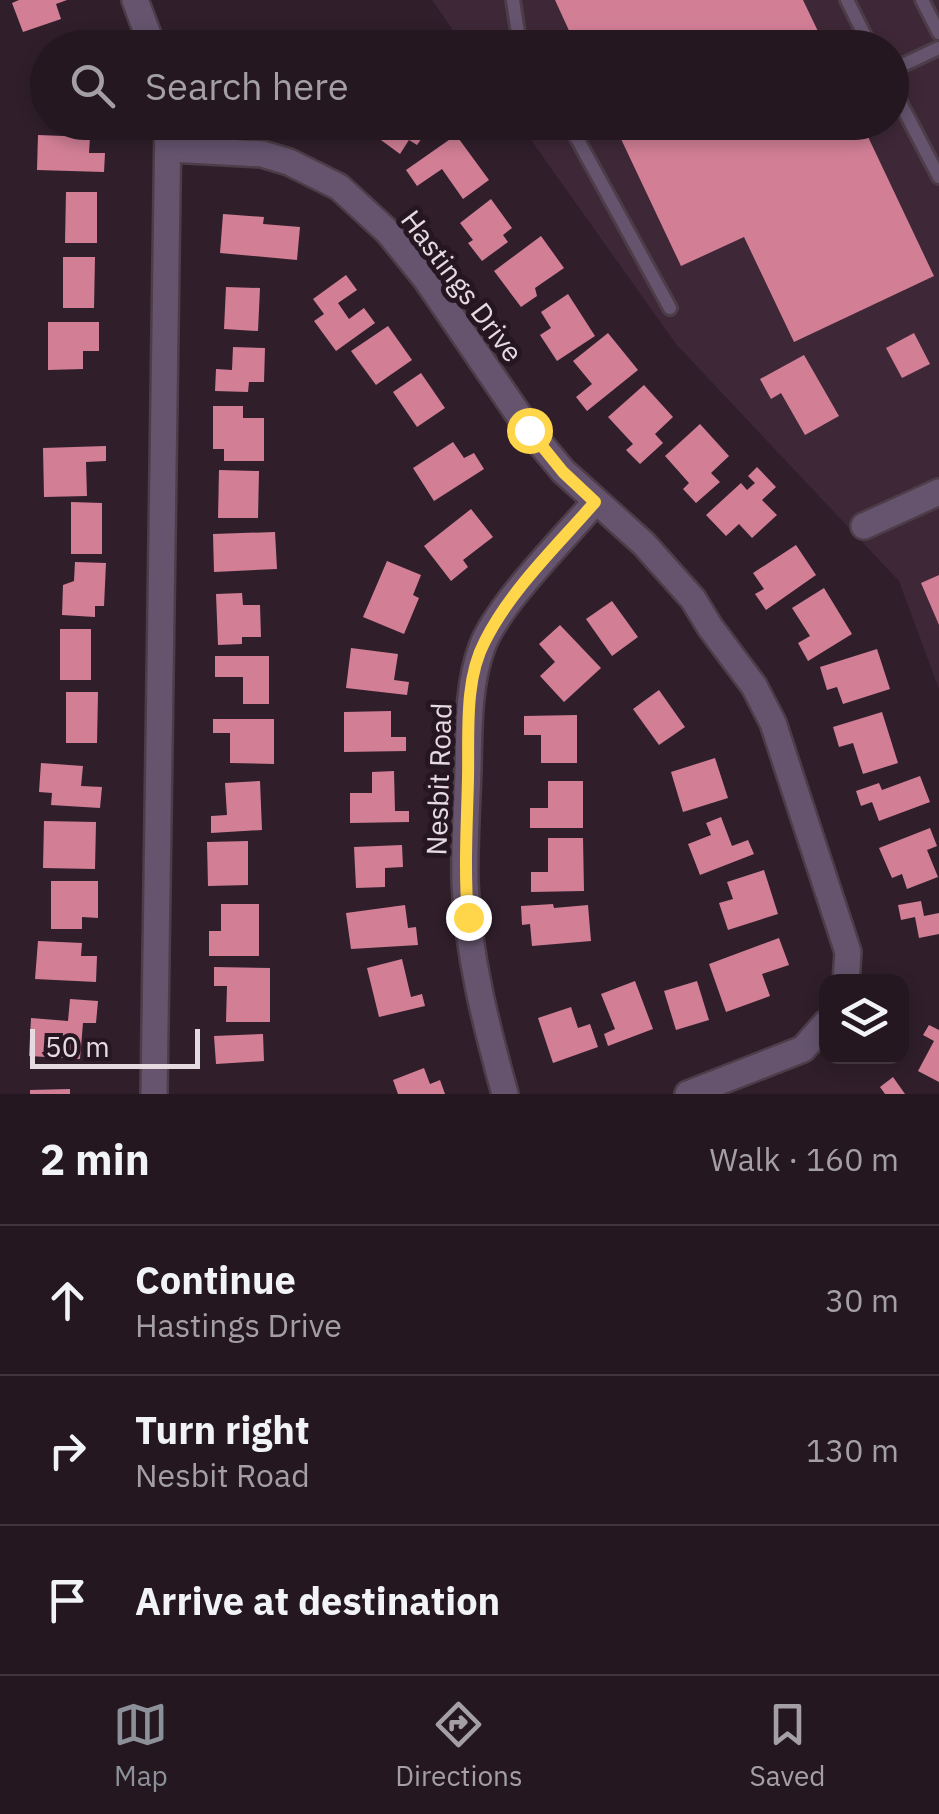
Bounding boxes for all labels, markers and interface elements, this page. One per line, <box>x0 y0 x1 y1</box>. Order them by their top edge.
search box <box>30 30 909 140</box>
icon: search <box>65 58 120 113</box>
text: Search here <box>145 61 349 110</box>
street label: Hastings Drive <box>393 202 532 369</box>
route start <box>507 408 553 454</box>
street label: Nesbit Road <box>417 702 460 856</box>
route end <box>446 895 492 941</box>
map controls <box>819 974 909 1064</box>
button: layers <box>819 974 909 1064</box>
scale bar <box>30 1024 200 1068</box>
text: 50 m <box>45 1028 110 1065</box>
text: 2 min <box>40 1132 150 1187</box>
text: Walk · 160 m <box>710 1138 899 1180</box>
text: Continue <box>135 1255 296 1304</box>
icon: ahead <box>40 1273 95 1328</box>
text: 30 m <box>825 1279 899 1321</box>
text: Hastings Drive <box>135 1304 342 1346</box>
text: Turn right <box>135 1405 310 1454</box>
icon: right <box>40 1423 95 1478</box>
text: 130 m <box>806 1429 899 1471</box>
text: Nesbit Road <box>135 1454 310 1496</box>
icon: arrive <box>40 1573 95 1628</box>
text: Arrive at destination <box>135 1576 500 1625</box>
tab: Map <box>113 1697 168 1794</box>
tab: Directions <box>395 1697 523 1794</box>
tab: Saved <box>749 1697 826 1794</box>

